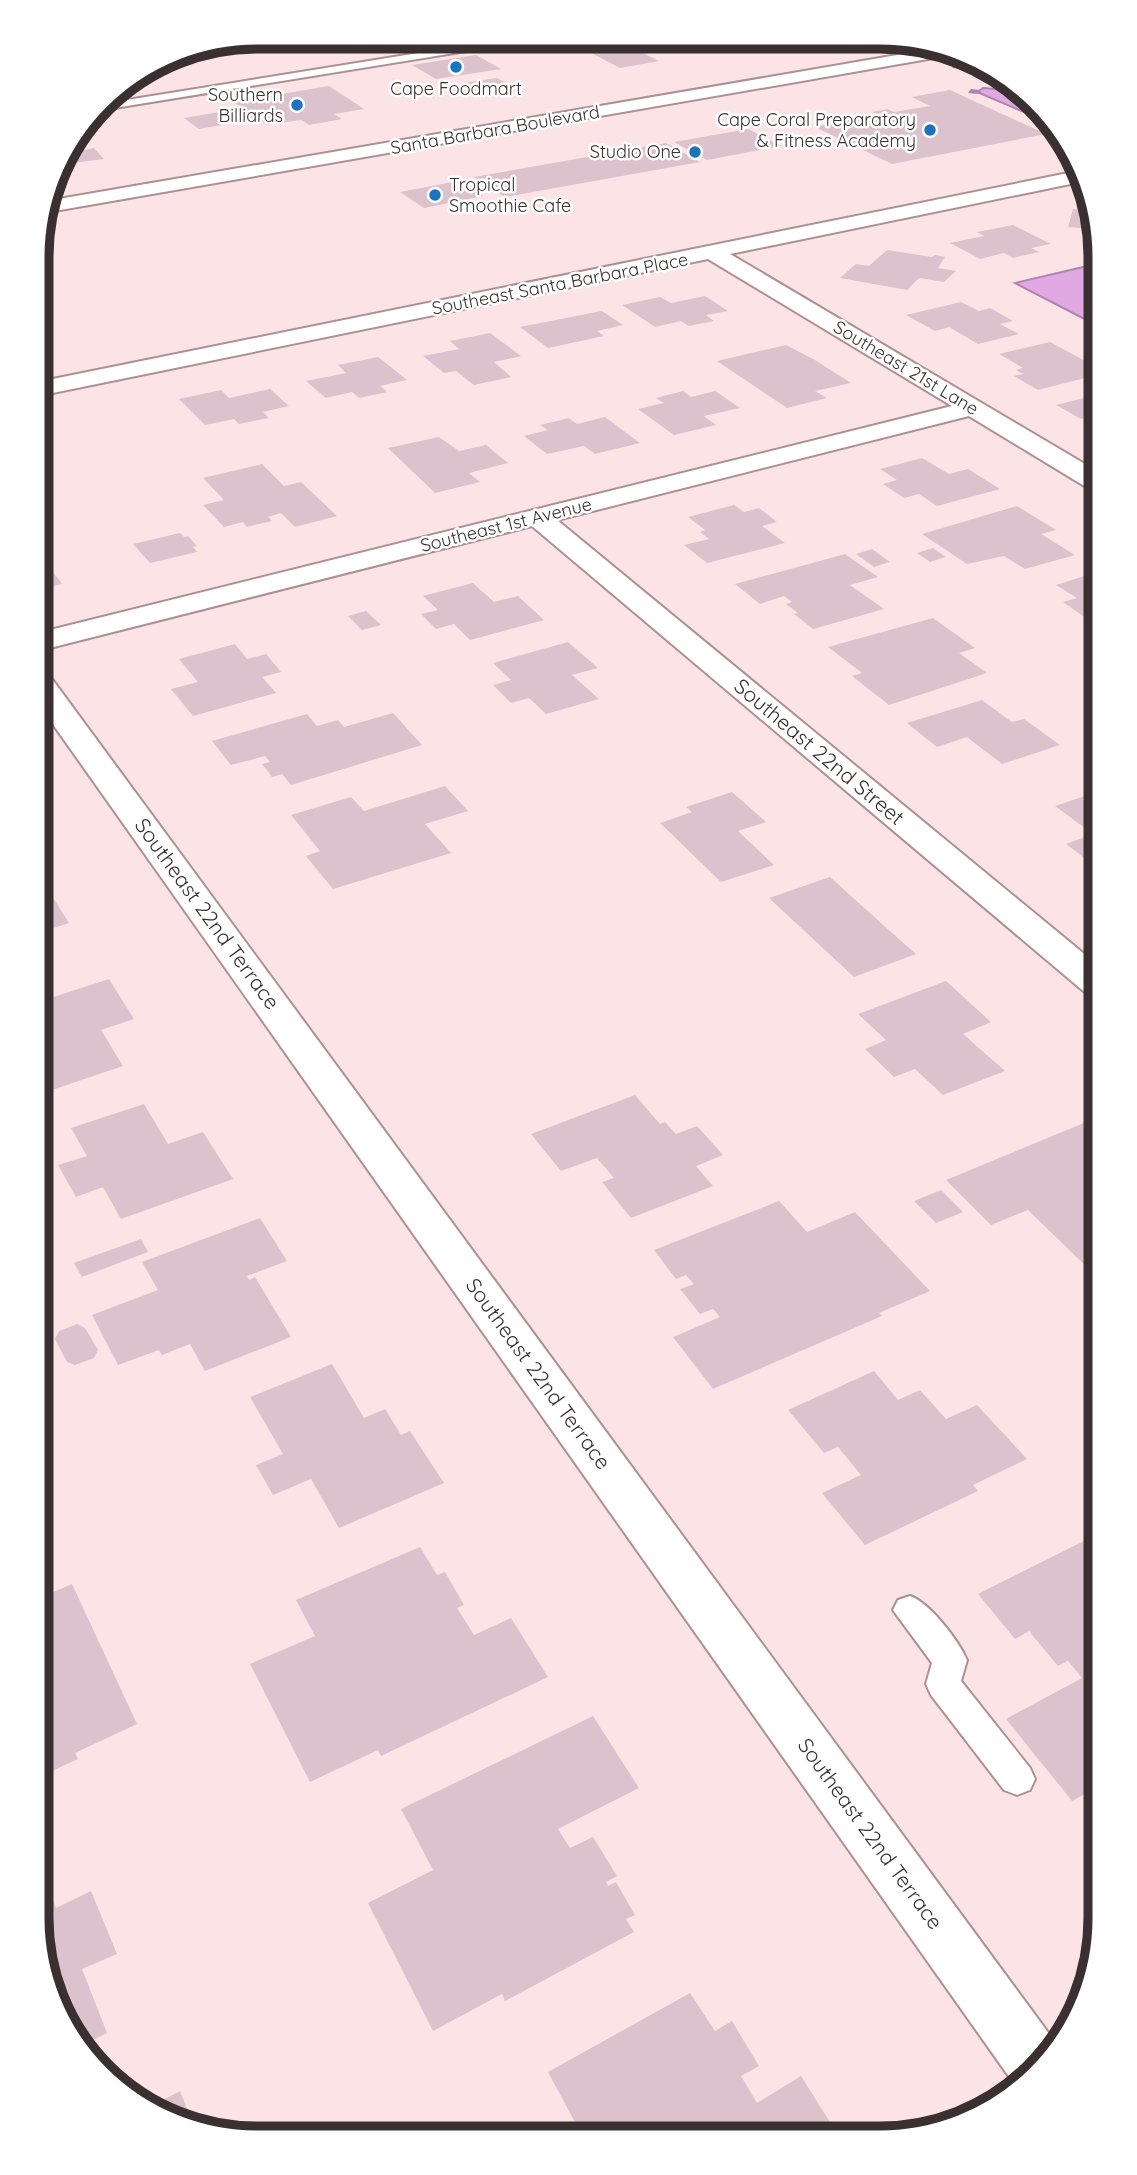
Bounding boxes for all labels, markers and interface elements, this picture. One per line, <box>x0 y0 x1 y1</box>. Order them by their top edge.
marker: Cape Foodmart <box>448 59 464 75</box>
place label: Cape Foodmart <box>390 77 522 100</box>
place label: Southern Billiards <box>208 83 283 127</box>
marker: Southern Billiards <box>289 97 305 113</box>
street label: Santa Barbara Boulevard <box>389 100 601 159</box>
place label: Cape Coral Preparatory & Fitness Academy <box>717 108 916 152</box>
marker: Cape Coral Preparatory & Fitness Academy <box>922 122 938 138</box>
place label: Studio One <box>590 140 681 163</box>
marker: Studio One <box>687 144 703 160</box>
place label: Tropical Smoothie Cafe <box>449 173 571 217</box>
marker: Tropical Smoothie Cafe <box>427 187 443 203</box>
street label: Southeast Santa Barbara Place <box>430 247 690 320</box>
street label: Southeast 21st Lane <box>829 315 983 420</box>
street label: Southeast 1st Avenue <box>418 492 594 557</box>
street label: Southeast 22nd Street <box>729 672 910 830</box>
street label: Southeast 22nd Terrace <box>130 813 286 1014</box>
street label: Southeast 22nd Terrace <box>461 1273 617 1474</box>
street label: Southeast 22nd Terrace <box>793 1733 949 1934</box>

